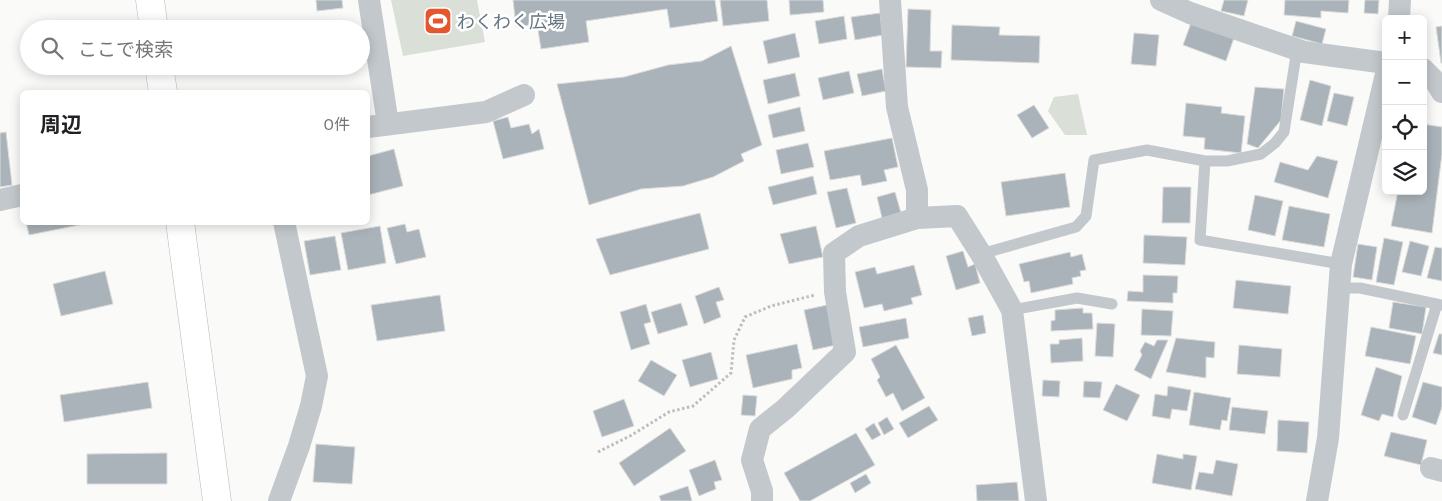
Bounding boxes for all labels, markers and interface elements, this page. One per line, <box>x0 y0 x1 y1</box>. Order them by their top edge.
sports icon: わくわく広場 <box>423 6 453 36</box>
place label: わくわく広場 <box>457 10 565 32</box>
map controls <box>1382 15 1427 195</box>
button: + <box>1382 15 1427 60</box>
search box <box>20 20 370 75</box>
icon: search <box>38 34 66 62</box>
text: ここで検索 <box>78 37 173 60</box>
button: − <box>1382 60 1427 105</box>
button: locate <box>1382 105 1427 150</box>
text: 周辺 <box>40 111 82 136</box>
text: 0件 <box>324 114 350 133</box>
button: layers <box>1382 150 1427 195</box>

